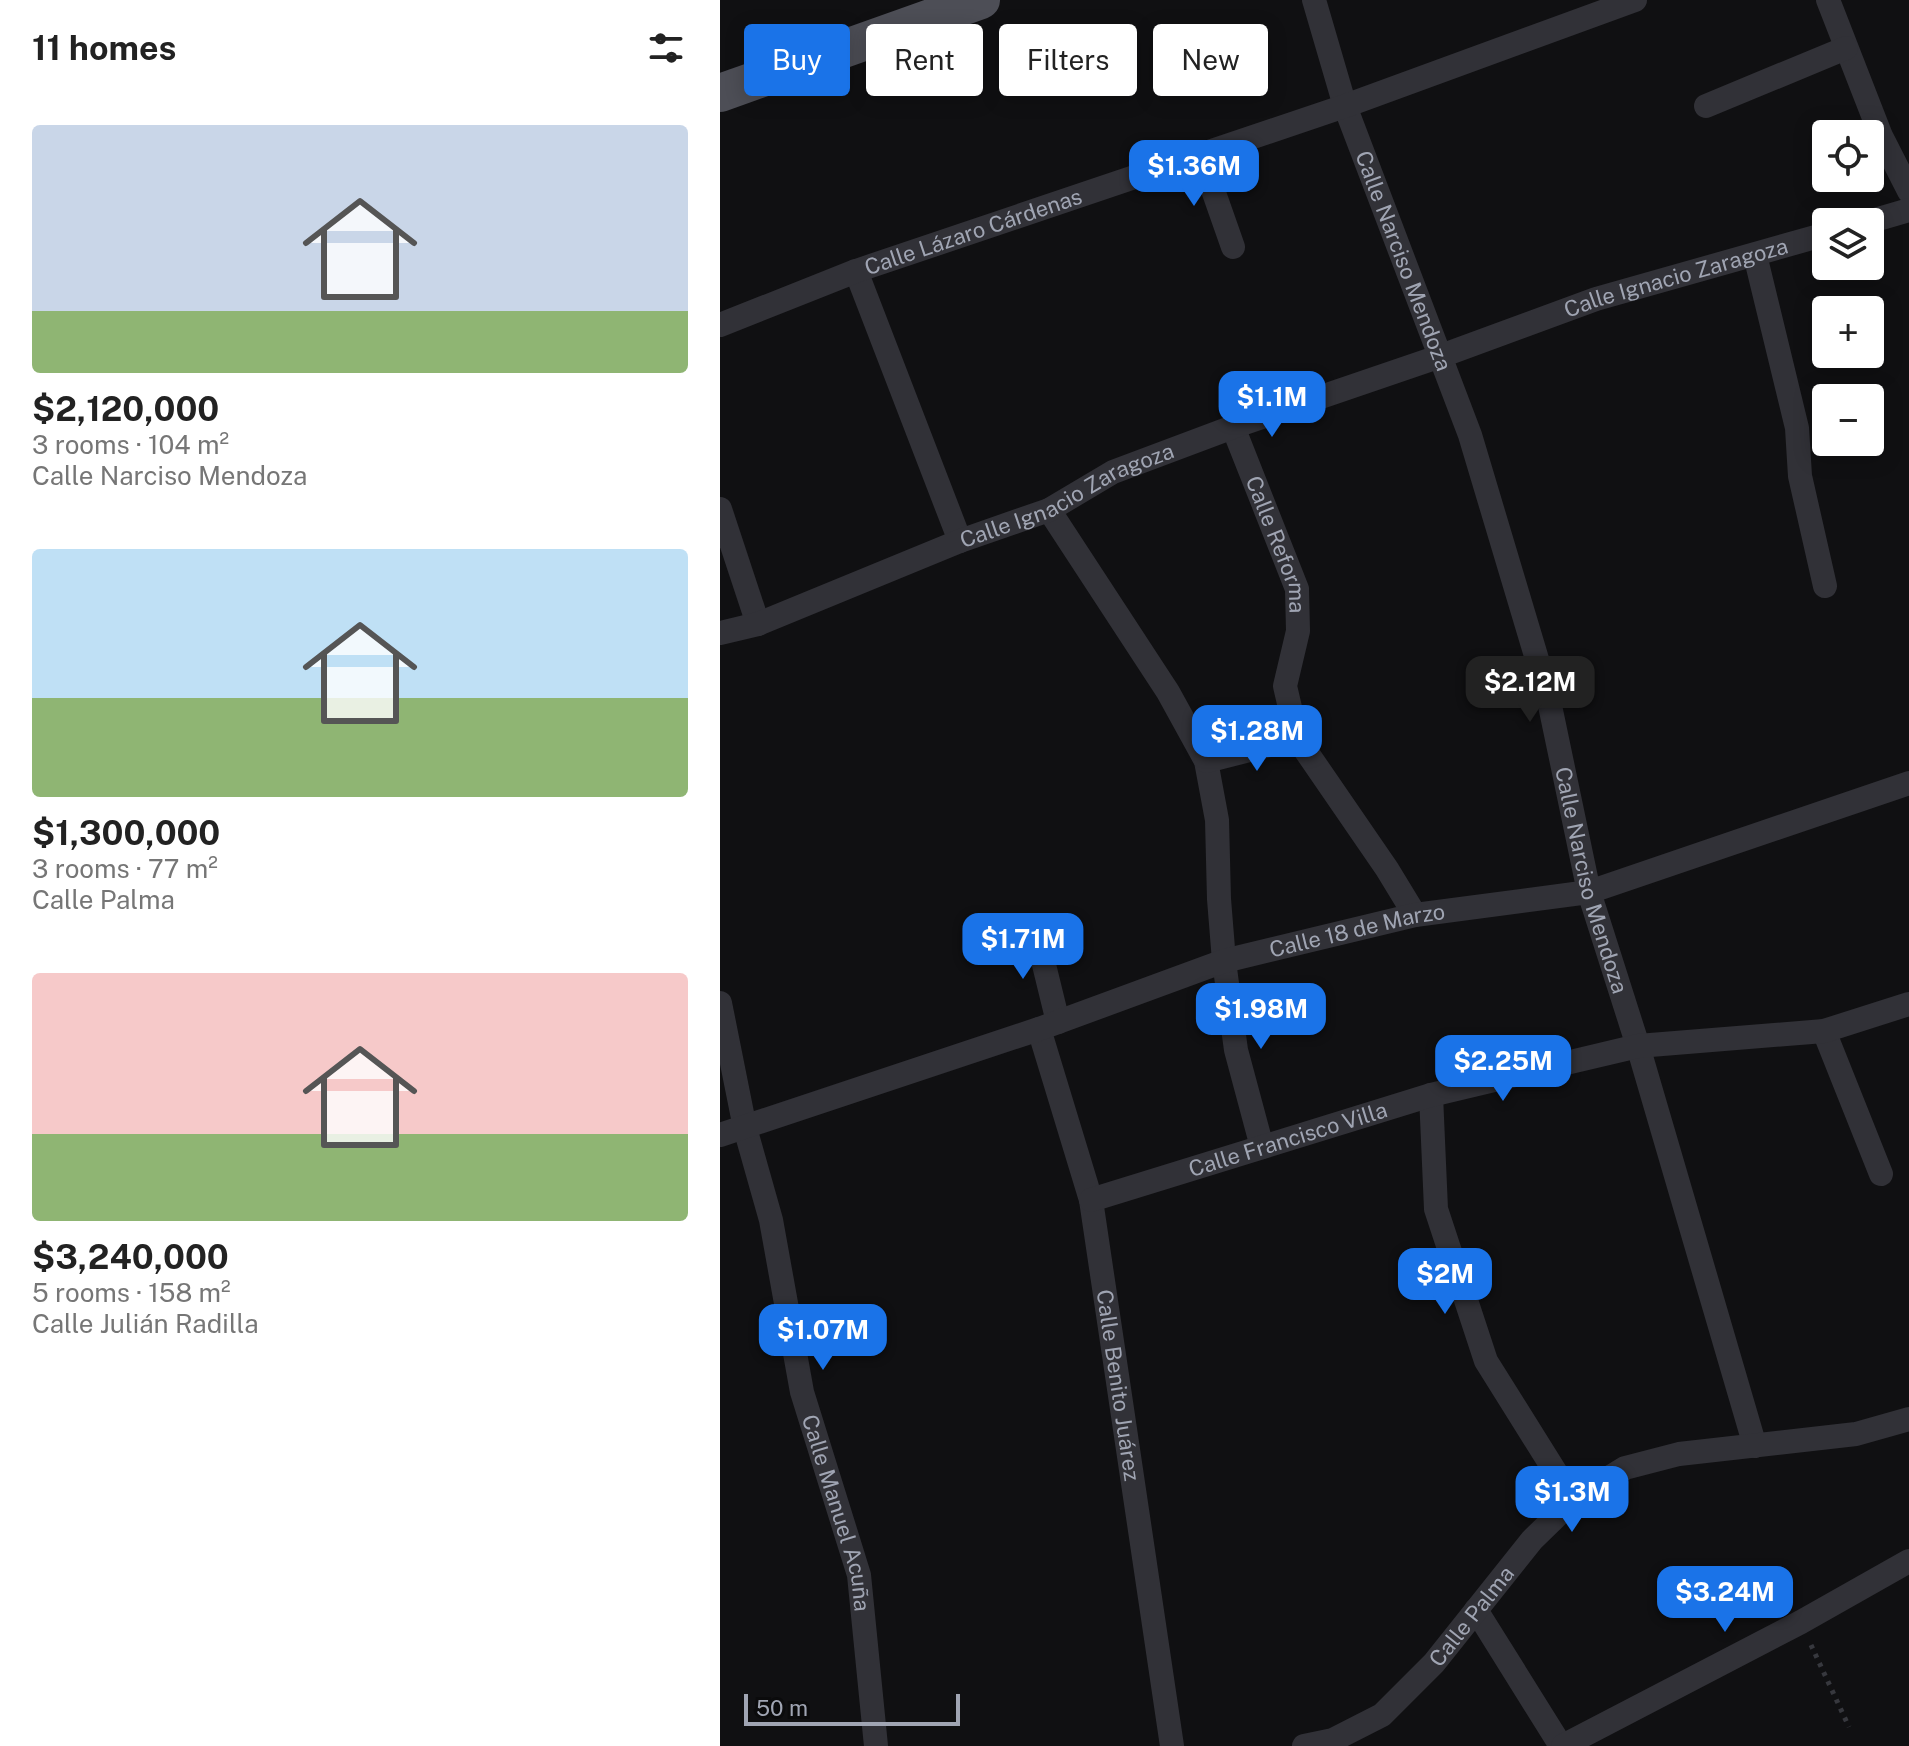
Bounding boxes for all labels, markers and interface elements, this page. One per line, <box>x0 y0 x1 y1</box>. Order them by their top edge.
chip: Buy <box>744 24 850 96</box>
chip: Rent <box>866 24 983 96</box>
chip: Filters <box>999 24 1137 96</box>
chip: New <box>1153 24 1268 96</box>
icon: filters <box>644 26 688 70</box>
text: 11 homes <box>32 28 176 68</box>
map controls <box>1812 120 1884 456</box>
button: locate <box>1812 120 1884 192</box>
pin: $1.36M <box>1129 140 1259 208</box>
street label: Calle Narciso Mendoza <box>1350 147 1457 374</box>
text: $1.36M <box>1147 150 1241 181</box>
icon: home <box>288 177 432 321</box>
street label: Calle Lázaro Cárdenas <box>861 183 1085 280</box>
button: layers <box>1812 208 1884 280</box>
street label: Calle Ignacio Zaragoza <box>1560 232 1791 323</box>
button: + <box>1812 296 1884 368</box>
pin: $1.1M <box>1216 371 1328 439</box>
text: $1.1M <box>1237 381 1307 412</box>
button: − <box>1812 384 1884 456</box>
text: $2,120,000 <box>32 389 219 429</box>
text: 3 rooms · 104 m² <box>32 429 229 460</box>
street label: Calle Ignacio Zaragoza <box>956 437 1177 553</box>
text: Calle Narciso Mendoza <box>32 460 307 491</box>
street label: Calle Reforma <box>1241 472 1311 613</box>
icon: home <box>288 601 432 745</box>
pin: $2.12M <box>1465 656 1595 724</box>
text: $2.12M <box>1484 666 1576 697</box>
pin: $1.28M <box>1192 705 1322 773</box>
text: $1.28M <box>1210 715 1304 746</box>
street label: Calle Narciso Mendoza <box>1550 764 1633 997</box>
text: $1,300,000 <box>32 813 220 853</box>
text: 3 rooms · 77 m² <box>32 853 218 884</box>
text: Calle Palma <box>32 884 175 915</box>
street label: Calle 18 de Marzo <box>1267 898 1447 963</box>
pin: $1.71M <box>958 913 1088 981</box>
text: $1.71M <box>980 923 1066 954</box>
pin: $1.98M <box>1196 983 1326 1051</box>
text: $1.98M <box>1214 993 1308 1024</box>
icon: home <box>288 1025 432 1169</box>
pin: $2.25M <box>1438 1035 1568 1103</box>
text: $2.25M <box>1453 1045 1553 1076</box>
street label: Calle Francisco Villa <box>1185 1096 1390 1182</box>
text: $3,240,000 <box>32 1237 229 1277</box>
pin: $2M <box>1406 1248 1484 1316</box>
text: $2M <box>1416 1258 1474 1289</box>
text: 5 rooms · 158 m² <box>32 1277 231 1308</box>
street label: Calle Benito Juárez <box>1091 1288 1146 1483</box>
pin: $1.07M <box>758 1304 888 1372</box>
text: Calle Julián Radilla <box>32 1308 259 1339</box>
text: $1.07M <box>777 1314 869 1345</box>
street label: Calle Manuel Acuña <box>797 1411 876 1613</box>
pin: $1.3M <box>1516 1466 1628 1534</box>
text: $1.3M <box>1534 1476 1610 1507</box>
street label: Calle Palma <box>1423 1561 1519 1672</box>
pin: $3.24M <box>1660 1566 1790 1634</box>
text: $3.24M <box>1675 1576 1775 1607</box>
scale bar <box>744 1690 960 1726</box>
text: 50 m <box>756 1695 808 1721</box>

